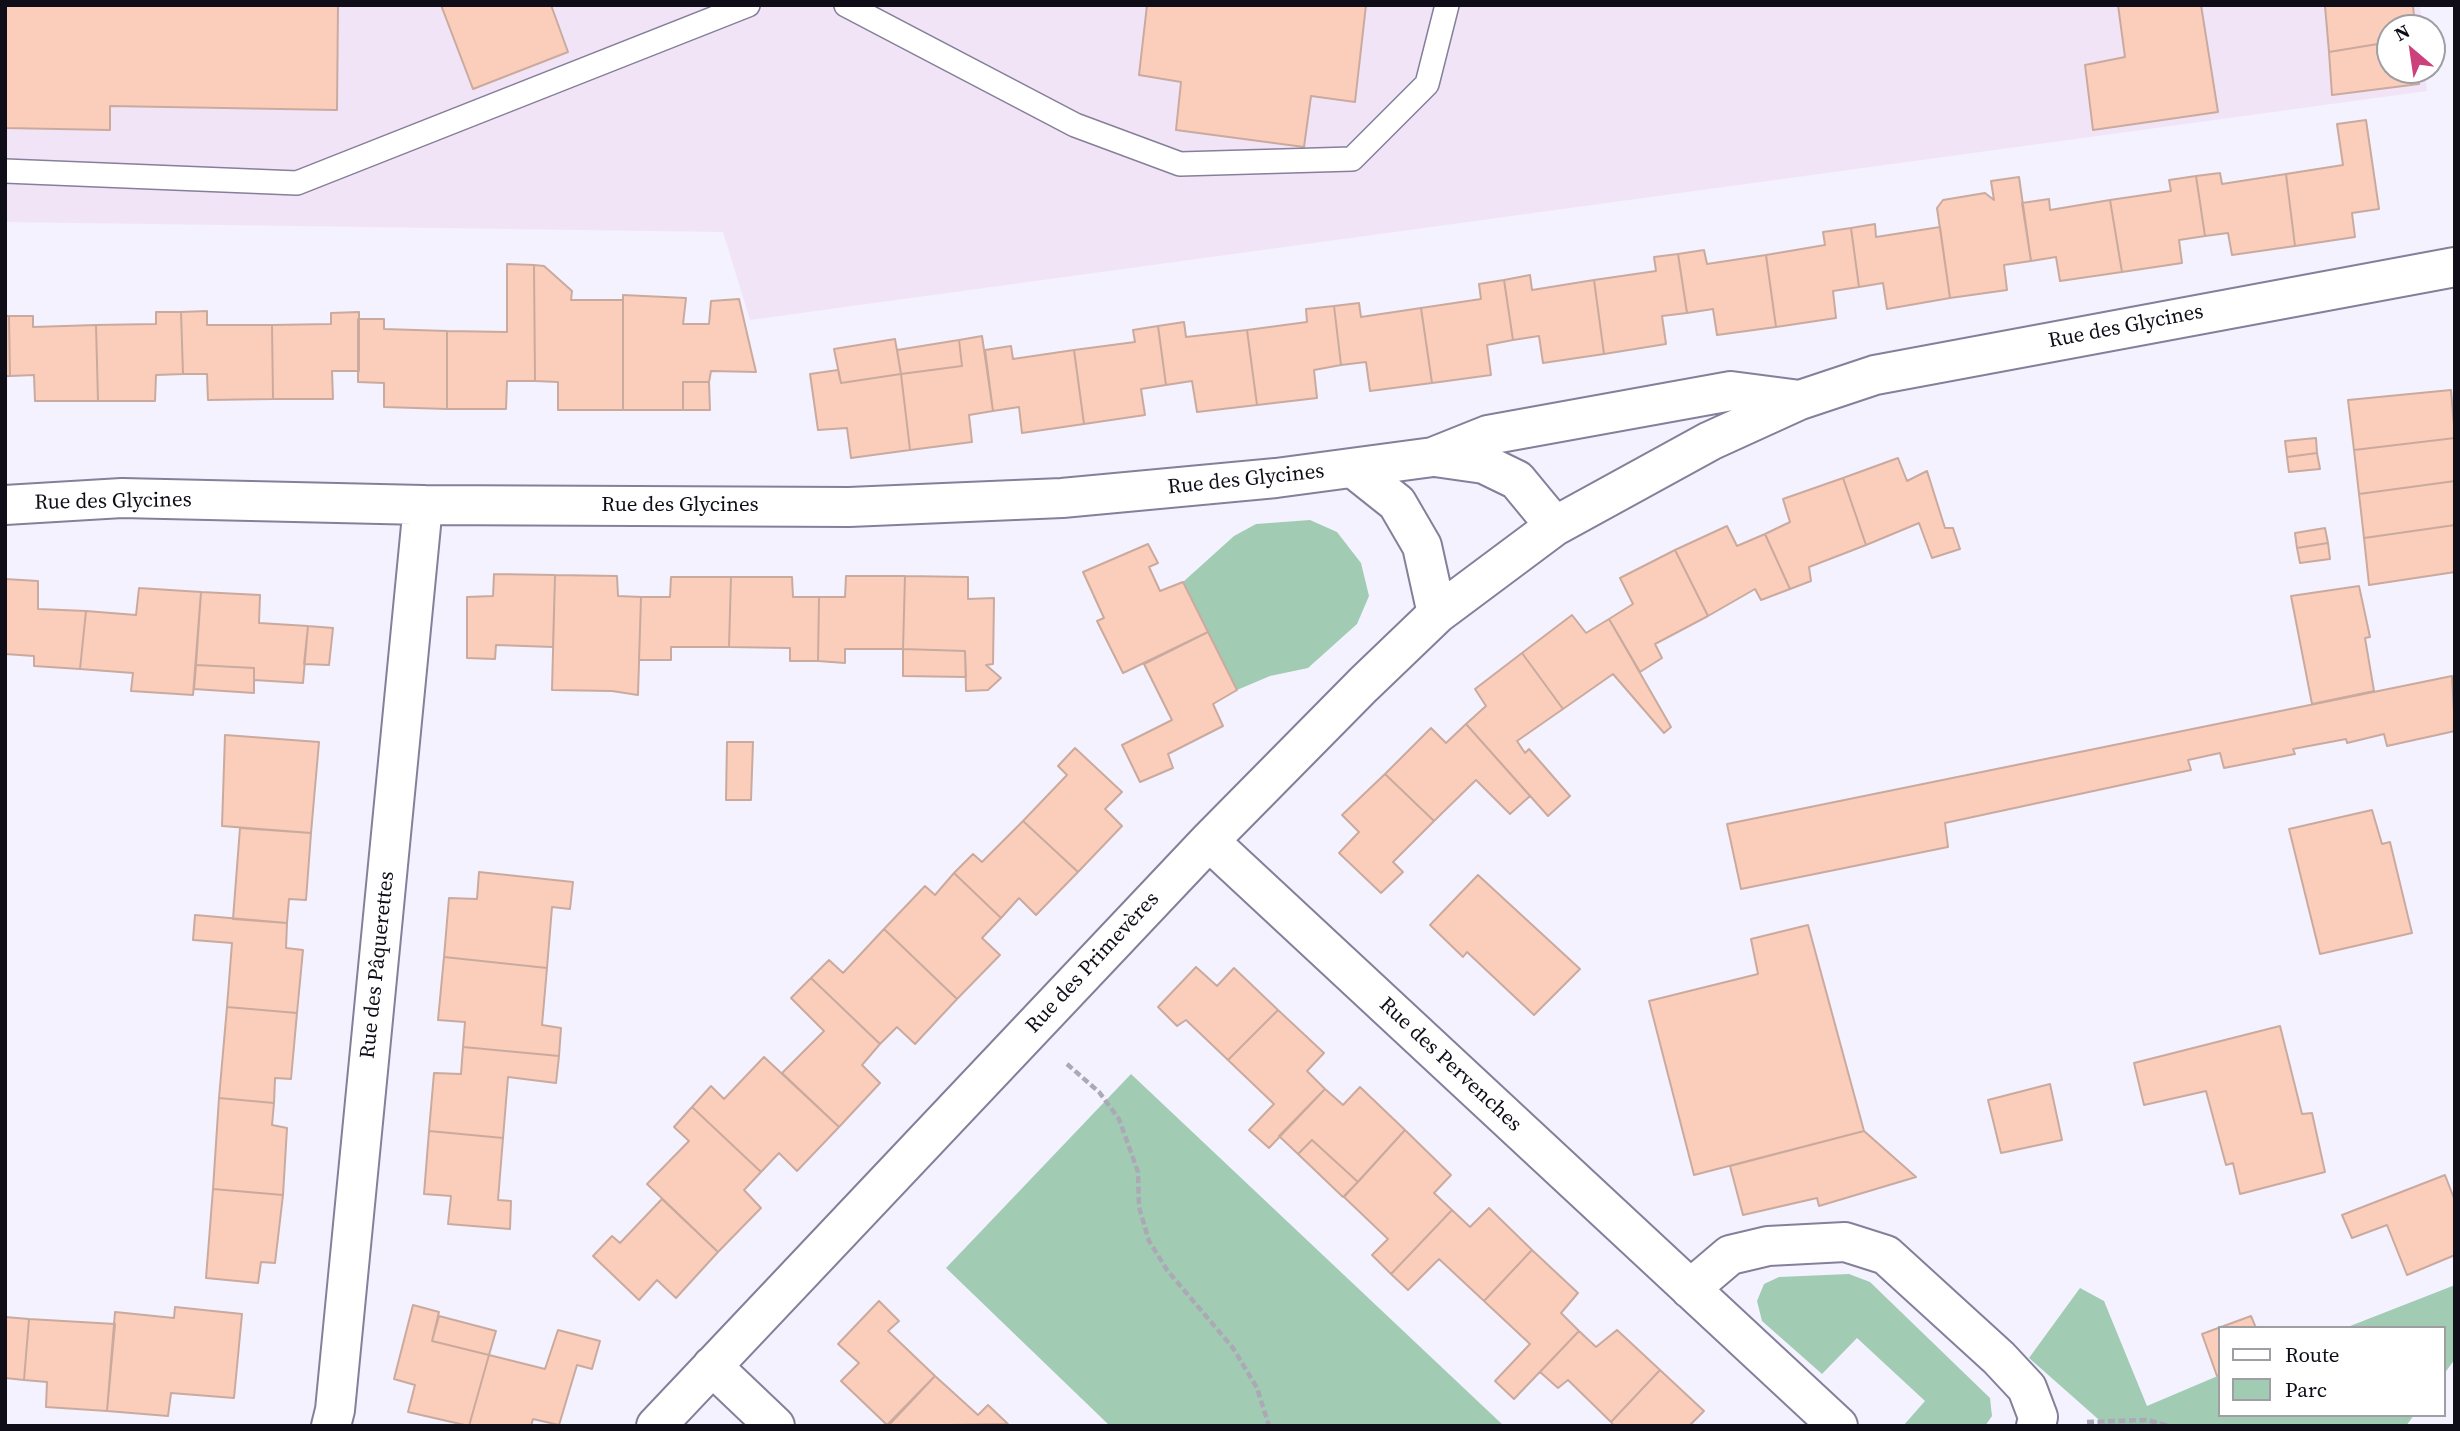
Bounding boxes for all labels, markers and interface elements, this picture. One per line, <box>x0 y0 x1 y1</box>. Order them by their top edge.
north arrow <box>2376 14 2446 84</box>
text: N <box>2389 18 2414 47</box>
street label: Rue des Glycines <box>2046 300 2206 354</box>
street label: Rue des Glycines <box>1166 459 1326 501</box>
street label: Rue des Glycines <box>34 488 192 516</box>
street label: Rue des Glycines <box>601 493 759 519</box>
street label: Rue des Pâquerettes <box>356 870 400 1060</box>
street label: Rue des Primevères <box>1021 887 1165 1039</box>
street label: Rue des Pervenches <box>1374 993 1526 1137</box>
legend <box>2218 1326 2446 1417</box>
text: Route <box>2285 1340 2340 1369</box>
text: Parc <box>2285 1375 2327 1404</box>

